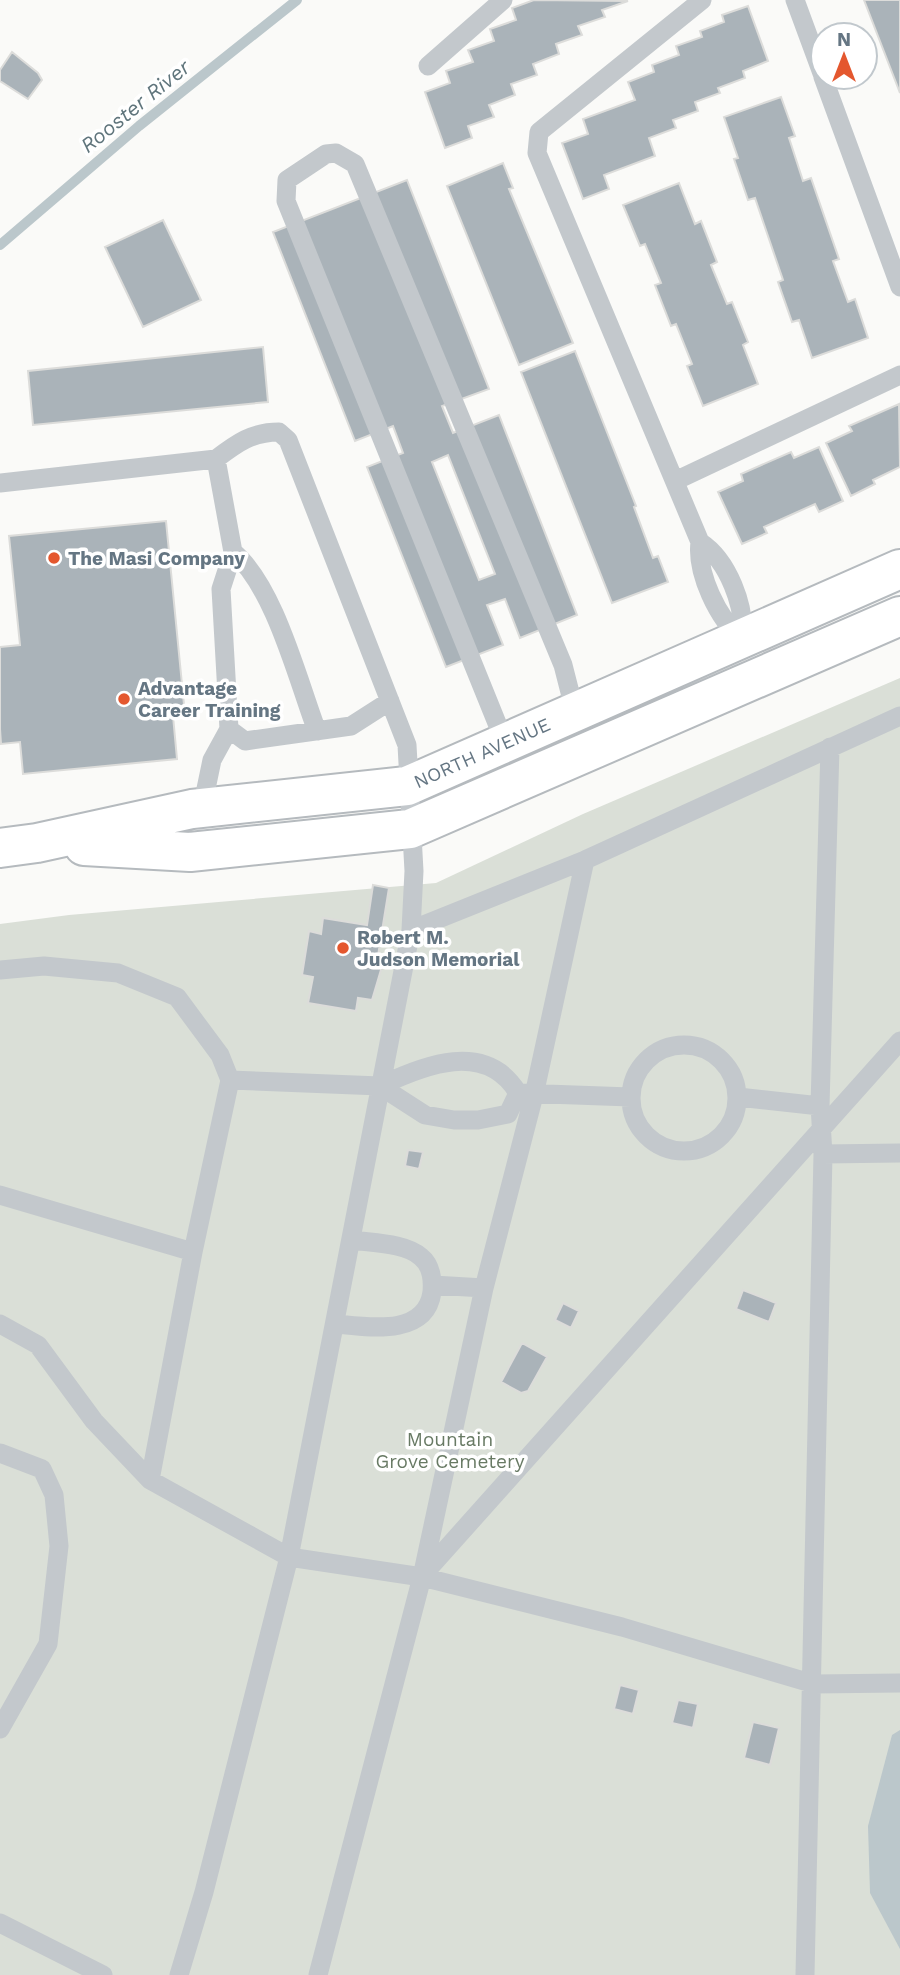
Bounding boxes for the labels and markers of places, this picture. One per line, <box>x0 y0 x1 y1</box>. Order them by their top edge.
place label: The Masi Company <box>68 547 245 570</box>
marker: The Masi Company <box>46 550 62 566</box>
place label: Advantage Career Training <box>138 677 281 722</box>
marker: Advantage Career Training <box>116 691 132 707</box>
place label: Robert M. Judson Memorial <box>357 926 520 971</box>
marker: Robert M. Judson Memorial <box>335 940 351 956</box>

